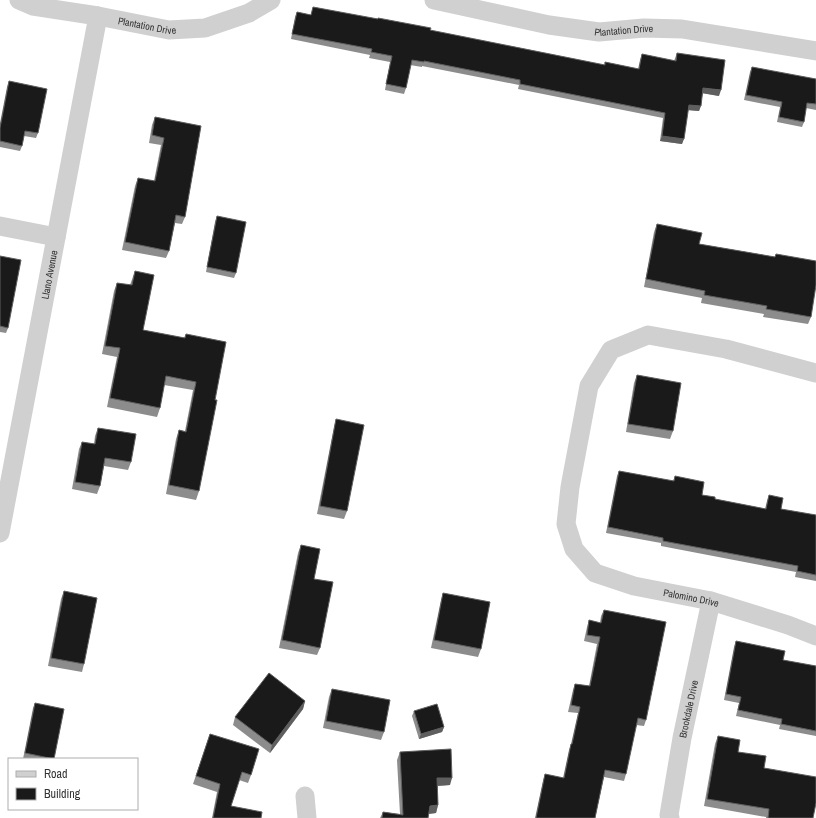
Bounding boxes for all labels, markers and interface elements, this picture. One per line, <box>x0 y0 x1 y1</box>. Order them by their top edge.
street label: Plantation Drive <box>117 14 177 37</box>
street label: Plantation Drive <box>593 22 654 39</box>
street label: Llano Avenue <box>38 249 61 300</box>
street label: Palomino Drive <box>662 586 721 610</box>
street label: Brookdale Drive <box>676 678 701 739</box>
legend <box>8 758 138 810</box>
text: Road <box>44 766 68 782</box>
text: Building <box>44 786 81 802</box>

